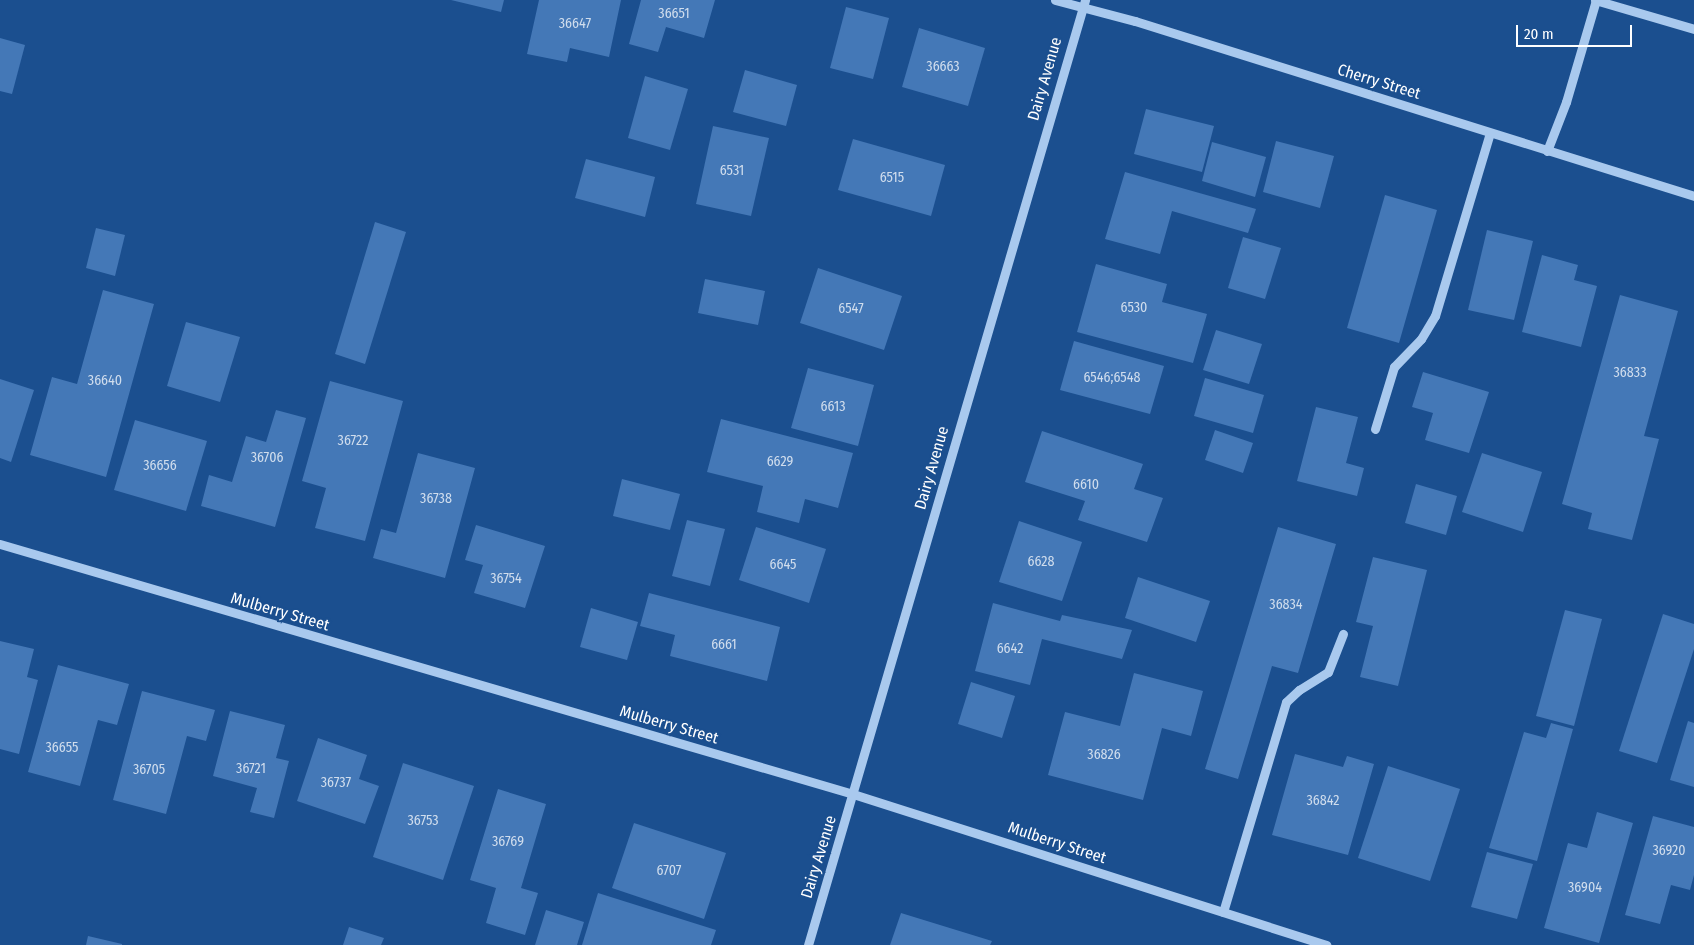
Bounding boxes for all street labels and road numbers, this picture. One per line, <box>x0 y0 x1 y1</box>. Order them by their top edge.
street label: Dairy Avenue <box>1024 35 1066 123</box>
street label: Cherry Street <box>1335 60 1423 104</box>
street label: Dairy Avenue <box>911 424 953 512</box>
street label: Mulberry Street <box>228 589 332 635</box>
street label: Mulberry Street <box>617 702 721 748</box>
street label: Dairy Avenue <box>797 813 841 901</box>
street label: Mulberry Street <box>1006 818 1108 868</box>

